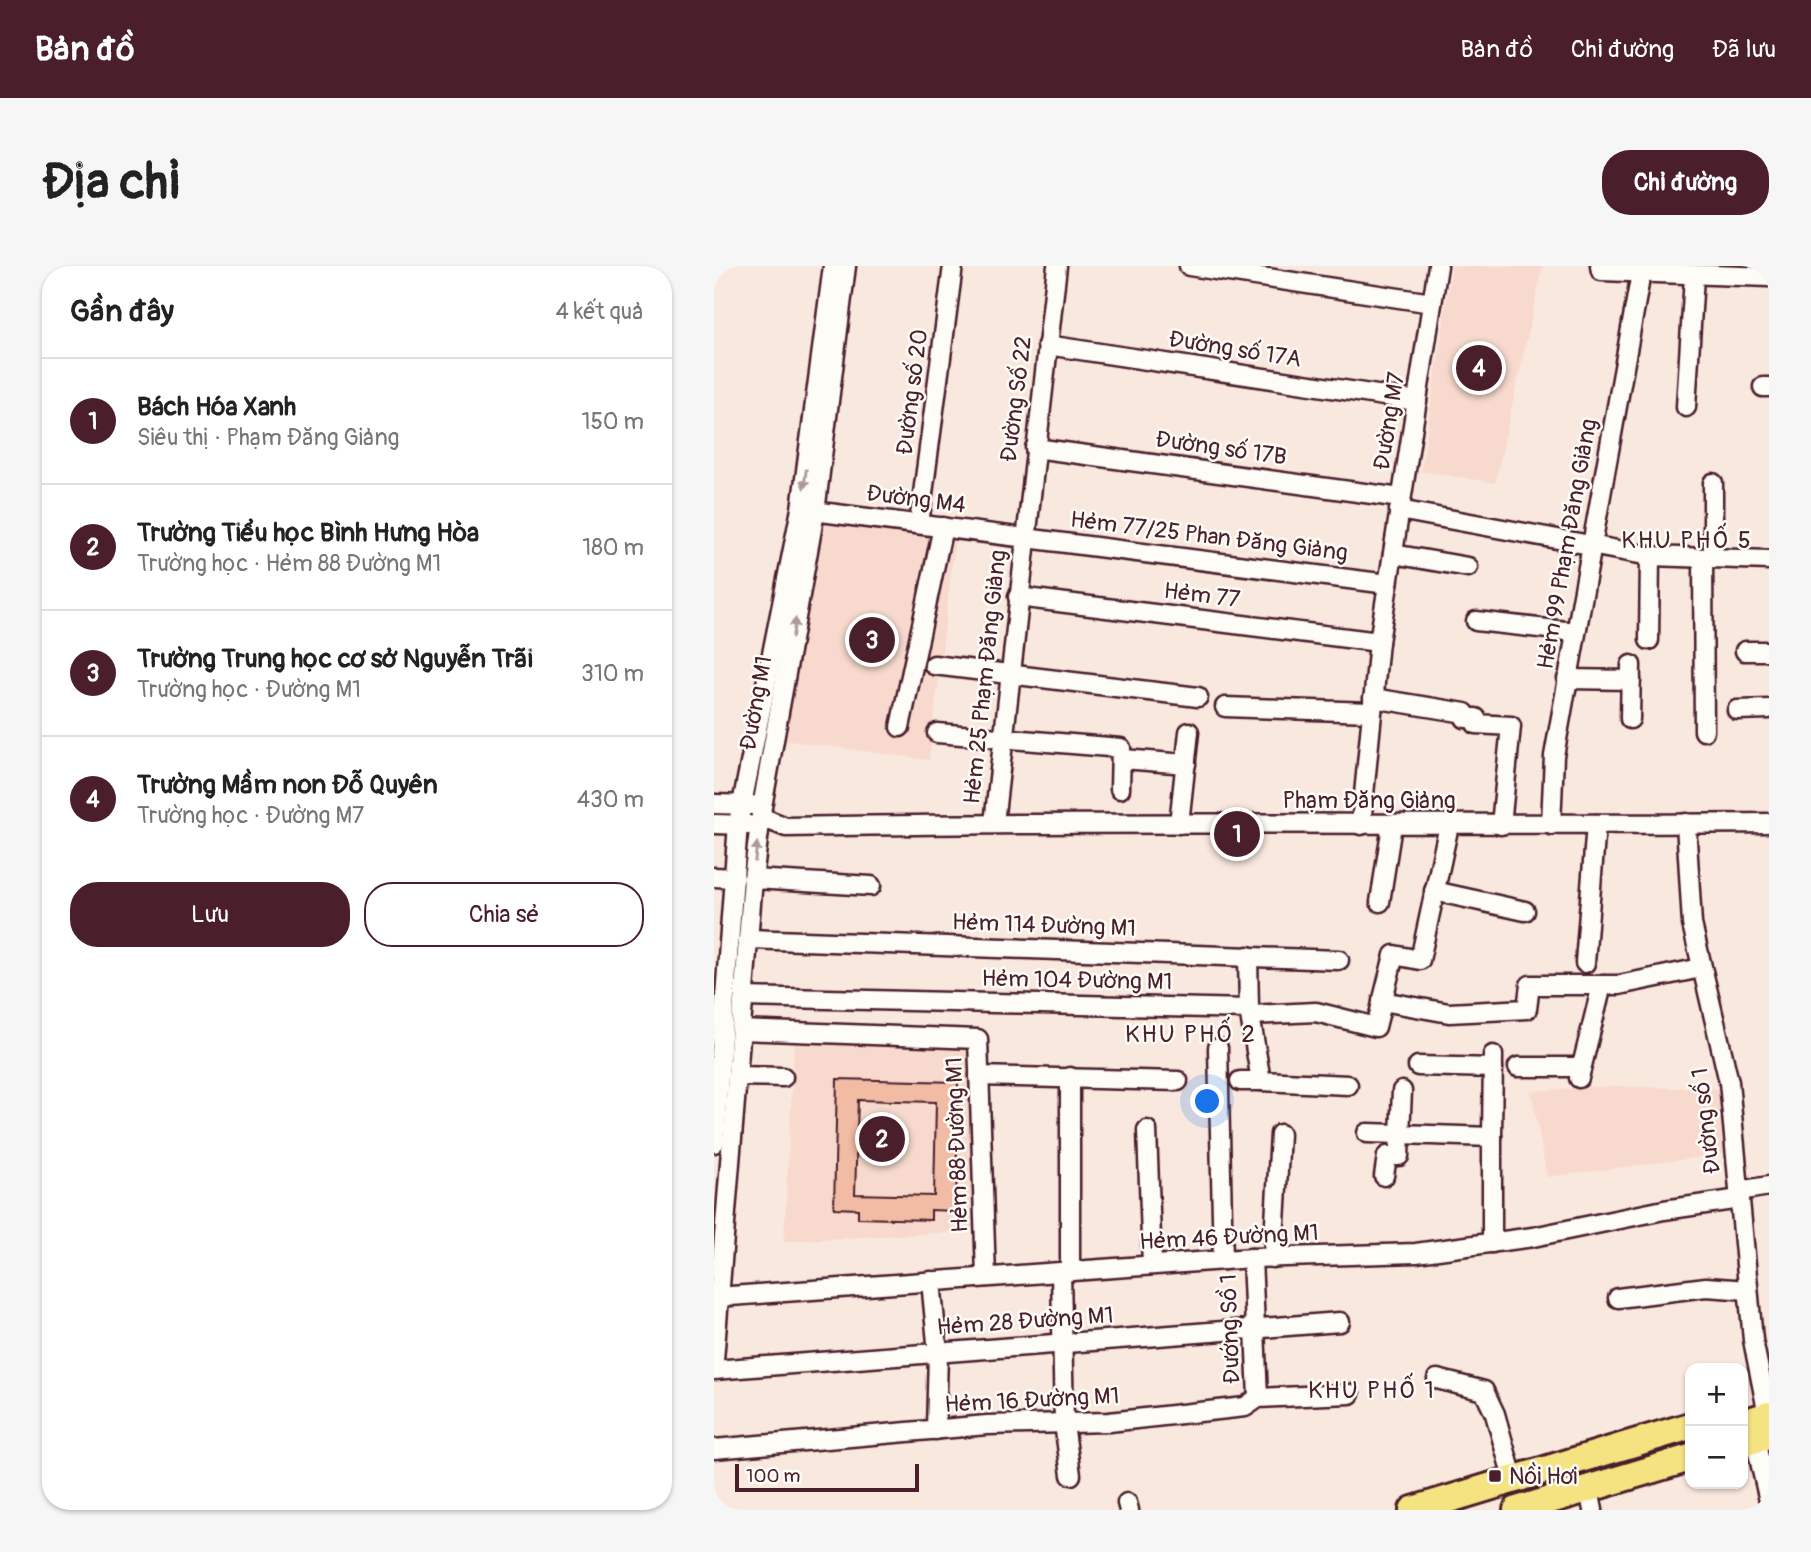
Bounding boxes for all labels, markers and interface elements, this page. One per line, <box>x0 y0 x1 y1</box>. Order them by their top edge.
text: Bản đồ <box>35 29 134 70</box>
text: Bản đồ <box>1461 35 1533 64</box>
text: Chỉ đường <box>1571 35 1674 64</box>
text: Đã lưu <box>1712 35 1776 64</box>
button: Chỉ đường <box>1602 150 1769 215</box>
text: Địa chỉ <box>42 152 180 213</box>
text: Gần đây <box>70 293 174 330</box>
text: 4 kết quả <box>555 297 644 326</box>
street label: Đường số 17A <box>1167 324 1303 374</box>
street label: Đường số 20 <box>890 328 934 456</box>
street label: Đường Số 22 <box>994 334 1038 464</box>
pin: 4 <box>1456 342 1502 394</box>
street label: Đường M7 <box>1367 370 1411 472</box>
text: Bách Hóa Xanh <box>137 391 296 423</box>
text: 1 <box>89 407 98 436</box>
text: 150 m <box>581 407 644 436</box>
street label: Hẻm 99 Phạm Đăng Giảng <box>1531 416 1603 672</box>
text: Siêu thị · Phạm Đăng Giảng <box>137 423 399 452</box>
street label: Đường số 17B <box>1154 424 1288 472</box>
one-way arrow <box>799 469 810 491</box>
street label: Đường M4 <box>865 479 967 519</box>
street label: Hẻm 77/25 Phan Đăng Giảng <box>1069 505 1349 567</box>
text: Trường Tiểu học Bình Hưng Hòa <box>137 517 479 549</box>
district label: KHU PHỐ 5 <box>1621 522 1753 555</box>
text: 2 <box>87 533 99 562</box>
text: 180 m <box>582 533 644 562</box>
street label: Hẻm 25 Phạm Đăng Giảng <box>957 548 1013 806</box>
text: Trường học · Hẻm 88 Đường M1 <box>137 549 441 578</box>
street label: Hẻm 77 <box>1162 576 1242 614</box>
pin: 3 <box>849 614 895 666</box>
one-way arrow <box>789 617 800 639</box>
text: Trường Trung học cơ sở Nguyễn Trãi <box>137 643 533 675</box>
street label: Đường M1 <box>733 653 779 753</box>
text: 3 <box>87 659 99 688</box>
text: 310 m <box>581 659 644 688</box>
text: Trường học · Đường M1 <box>137 675 361 704</box>
text: Trường Mầm non Đỗ Quyên <box>137 769 438 801</box>
text: 4 <box>86 785 100 814</box>
text: 430 m <box>577 785 644 814</box>
street label: Phạm Đăng Giảng <box>1282 786 1456 815</box>
text: Trường học · Đường M7 <box>137 801 364 830</box>
pin: 1 <box>1214 808 1260 860</box>
one-way arrow <box>751 841 762 863</box>
button: Lưu <box>70 882 350 947</box>
button: Chia sẻ <box>364 882 644 947</box>
street label: Hẻm 114 Đường M1 <box>952 907 1136 943</box>
street label: Hẻm 104 Đường M1 <box>981 964 1173 996</box>
district label: KHU PHỐ 2 <box>1125 1016 1257 1049</box>
street label: Hẻm 88 Đường M1 <box>939 1057 975 1233</box>
street label: Đường số 1 <box>1685 1066 1727 1176</box>
your location <box>1190 1084 1224 1118</box>
pin: 2 <box>859 1113 905 1165</box>
street label: Hẻm 46 Đường M1 <box>1139 1218 1319 1256</box>
street label: Đướng Sồ 1 <box>1214 1274 1246 1384</box>
street label: Hẻm 28 Đường M1 <box>936 1300 1114 1342</box>
map controls <box>1685 1363 1748 1489</box>
button: + <box>1685 1363 1748 1426</box>
district label: KHU PHỐ 1 <box>1308 1372 1436 1405</box>
street label: Hẻm 16 Đường M1 <box>944 1381 1120 1419</box>
button: − <box>1685 1426 1748 1489</box>
scale bar <box>735 1461 919 1493</box>
place label: Nồi Hơi <box>1509 1462 1577 1491</box>
text: 100 m <box>746 1464 800 1488</box>
marker: Nồi Hơi <box>1487 1468 1503 1484</box>

